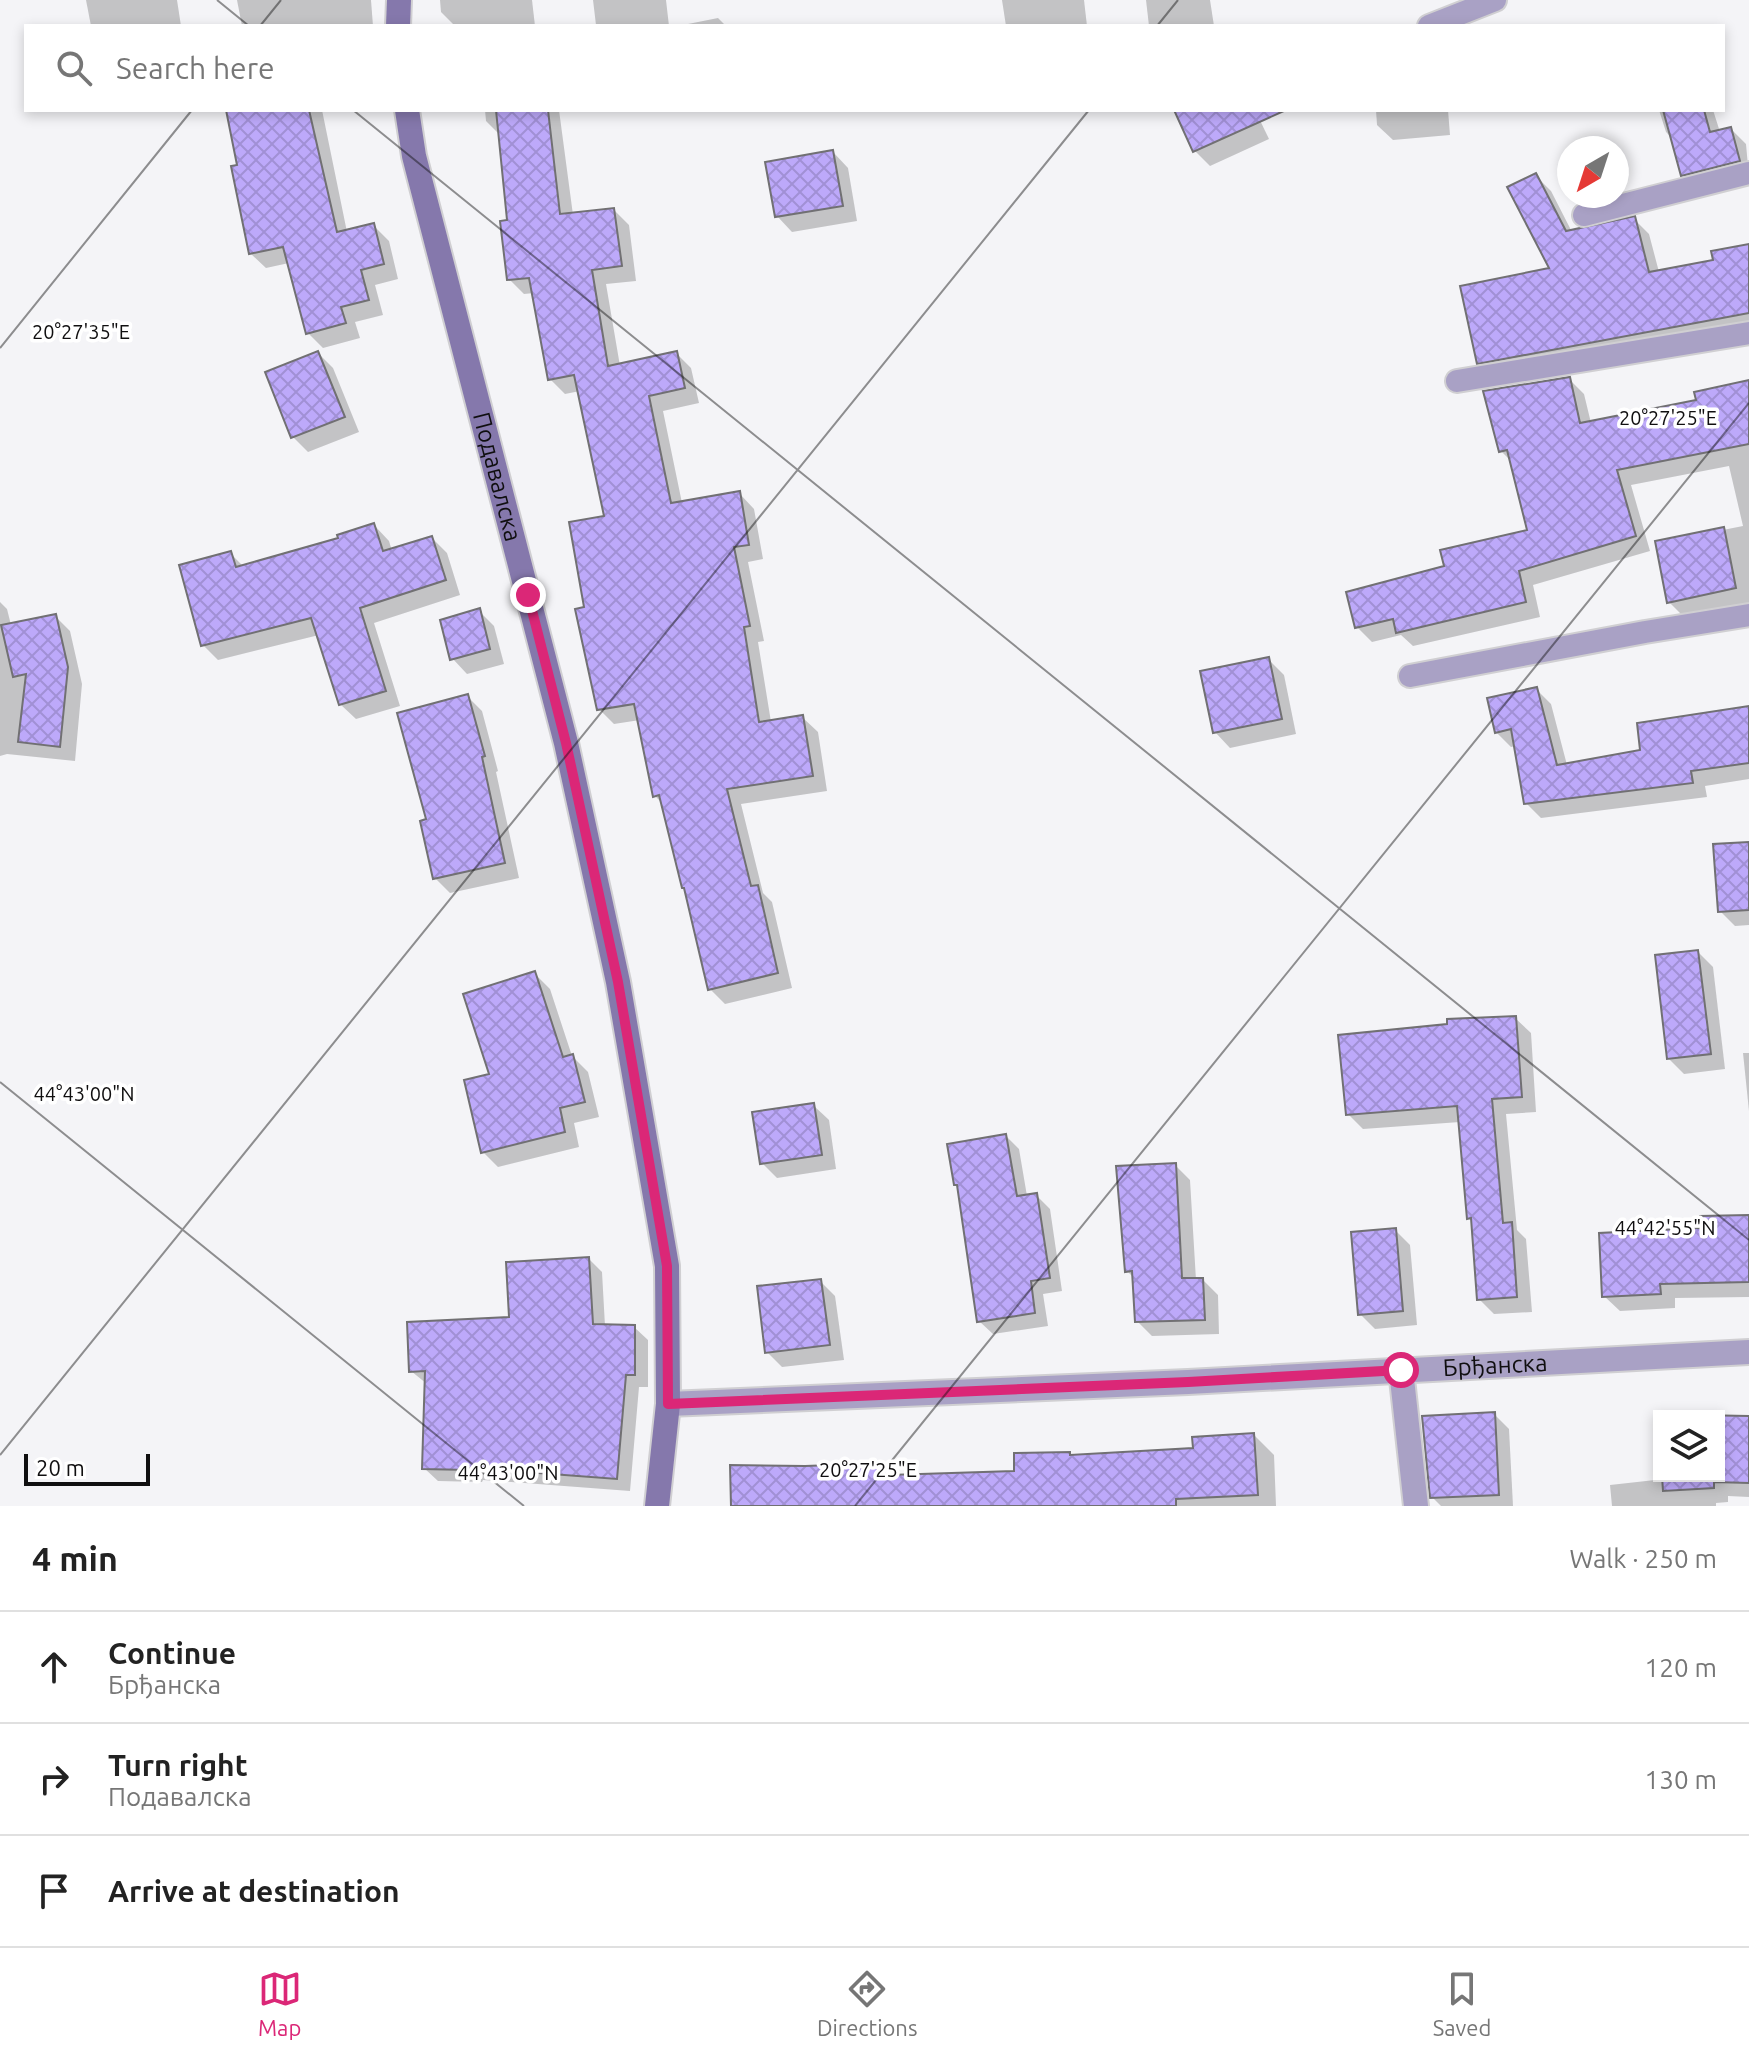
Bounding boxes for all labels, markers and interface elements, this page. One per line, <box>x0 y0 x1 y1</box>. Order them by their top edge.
search box <box>24 24 1725 112</box>
icon: search <box>52 46 96 90</box>
text: Search here <box>116 51 275 85</box>
north arrow <box>1557 136 1629 208</box>
text: 20°27'35"E <box>32 320 130 343</box>
text: 20°27'25"E <box>1619 406 1717 429</box>
street label: Подавалска <box>468 409 527 544</box>
route end <box>510 577 546 613</box>
text: 44°43'00"N <box>33 1082 135 1105</box>
text: 44°42'55"N <box>1614 1216 1716 1239</box>
street label: Брђанска <box>1442 1349 1548 1381</box>
route start <box>1383 1352 1419 1388</box>
map controls <box>1653 1410 1725 1482</box>
button: layers <box>1653 1410 1725 1482</box>
scale bar <box>24 1450 150 1486</box>
text: 20 m <box>36 1455 85 1480</box>
text: 20°27'25"E <box>819 1458 917 1481</box>
text: 44°43'00"N <box>457 1461 559 1484</box>
text: 4 min <box>32 1539 118 1577</box>
text: Walk · 250 m <box>1569 1544 1717 1573</box>
text: Continue <box>108 1636 236 1670</box>
icon: ahead <box>32 1645 76 1689</box>
text: 120 m <box>1645 1653 1717 1682</box>
text: Брђанска <box>108 1670 221 1699</box>
text: Turn right <box>108 1748 248 1782</box>
icon: right <box>32 1757 76 1801</box>
text: 130 m <box>1645 1765 1717 1794</box>
text: Подавалска <box>108 1782 252 1811</box>
icon: arrive <box>32 1869 76 1913</box>
text: Arrive at destination <box>108 1874 400 1908</box>
tab: Map <box>258 1967 302 2040</box>
tab: Directions <box>817 1967 917 2040</box>
tab: Saved <box>1433 1967 1491 2040</box>

